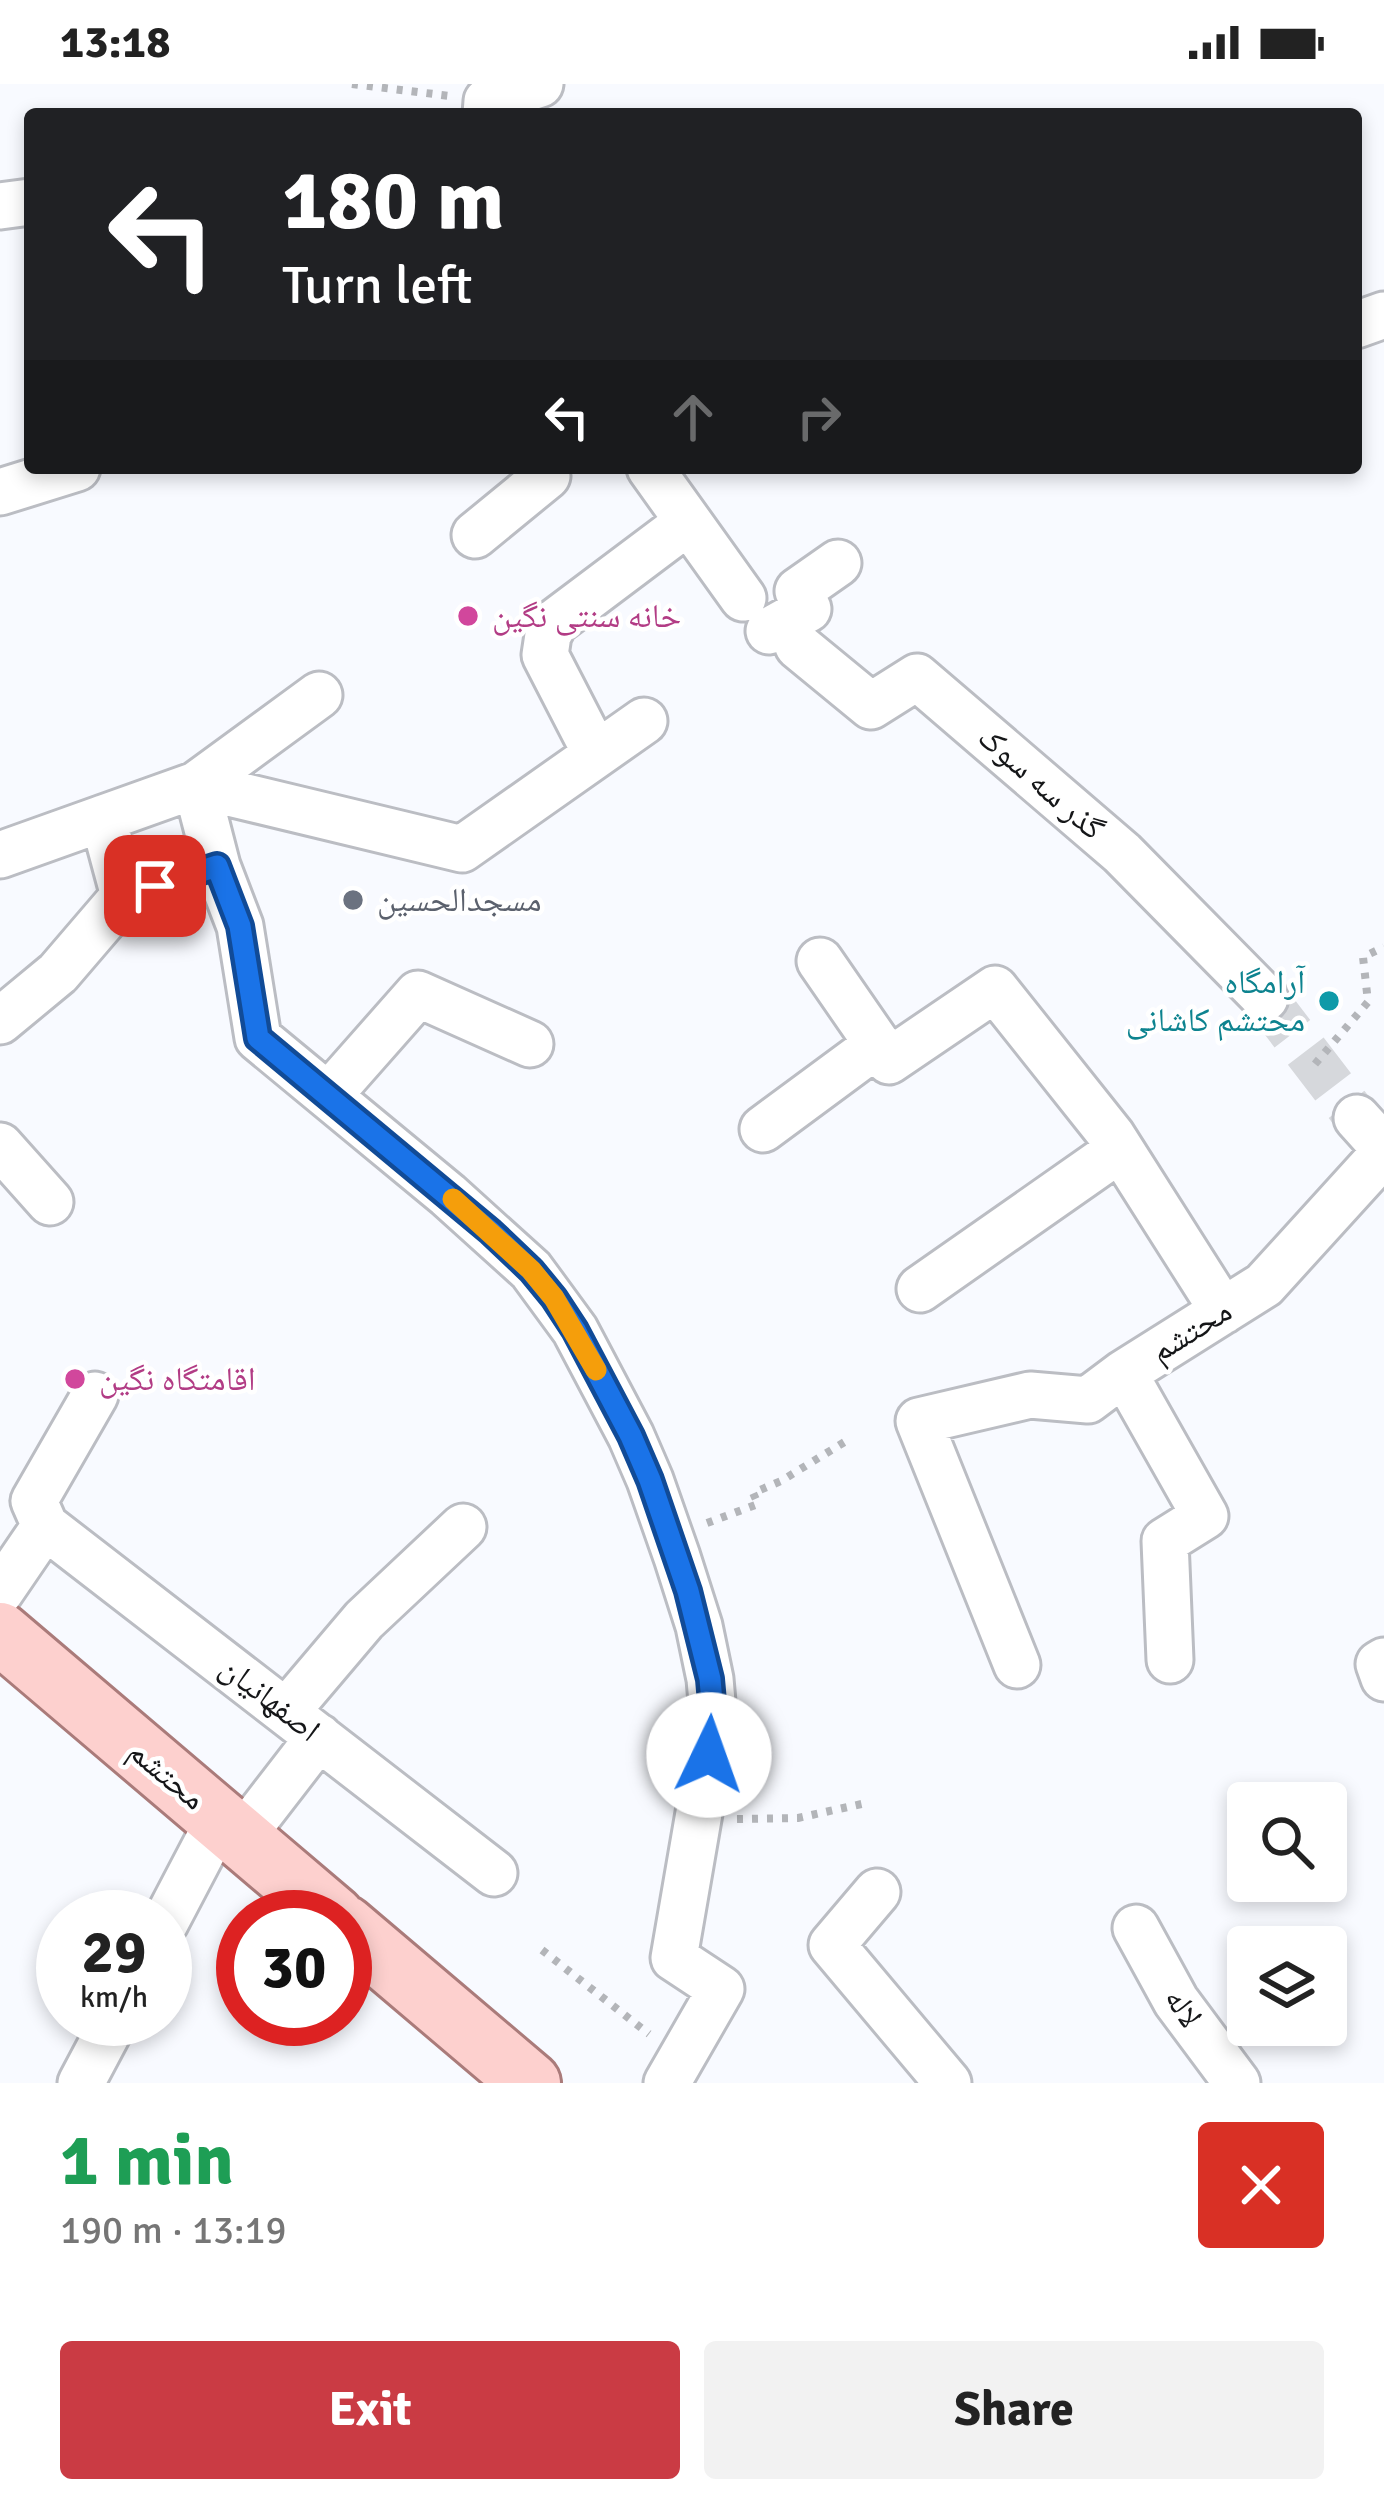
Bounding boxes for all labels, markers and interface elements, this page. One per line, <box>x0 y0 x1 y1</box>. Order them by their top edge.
text: 13:18 <box>60 15 170 70</box>
text: 180 m <box>282 149 504 253</box>
icon: left <box>84 156 240 312</box>
text: Turn left <box>282 252 472 319</box>
icon: left <box>534 384 600 450</box>
icon: ahead <box>660 384 726 450</box>
icon: right <box>786 384 852 450</box>
place label: خانه سنتی نگین <box>492 596 681 637</box>
marker: خانه سنتی نگین <box>455 603 481 629</box>
street label: گذر سه سوک <box>969 717 1113 849</box>
pin <box>104 835 206 937</box>
icon: arrive <box>122 853 188 919</box>
place label: مسجدالحسین <box>377 880 541 921</box>
marker: مسجدالحسین <box>340 887 366 913</box>
place label: آرامگاه محتشم کاشانی <box>1126 962 1307 1042</box>
marker: آرامگاه محتشم کاشانی <box>1316 988 1342 1014</box>
street label: محتشم <box>1143 1290 1240 1373</box>
place label: اقامتگاه نگین <box>99 1359 256 1400</box>
marker: اقامتگاه نگین <box>62 1366 88 1392</box>
street label: اصفهانیان <box>212 1647 328 1751</box>
position arrow <box>646 1692 772 1818</box>
street label: محتشم <box>119 1731 214 1820</box>
map controls <box>1227 1782 1347 2046</box>
button: search <box>1227 1782 1347 1902</box>
speed limit sign: 30 <box>216 1890 372 2046</box>
text: 29 <box>82 1916 146 1990</box>
button: layers <box>1227 1926 1347 2046</box>
text: km/h <box>80 1979 148 2016</box>
street label: لاله <box>1155 1980 1211 2036</box>
text: 1 min <box>60 2116 234 2205</box>
button: close <box>1198 2122 1324 2248</box>
text: 190 m · 13:19 <box>60 2206 287 2254</box>
button: Exit <box>60 2341 680 2479</box>
button: Share <box>704 2341 1324 2479</box>

